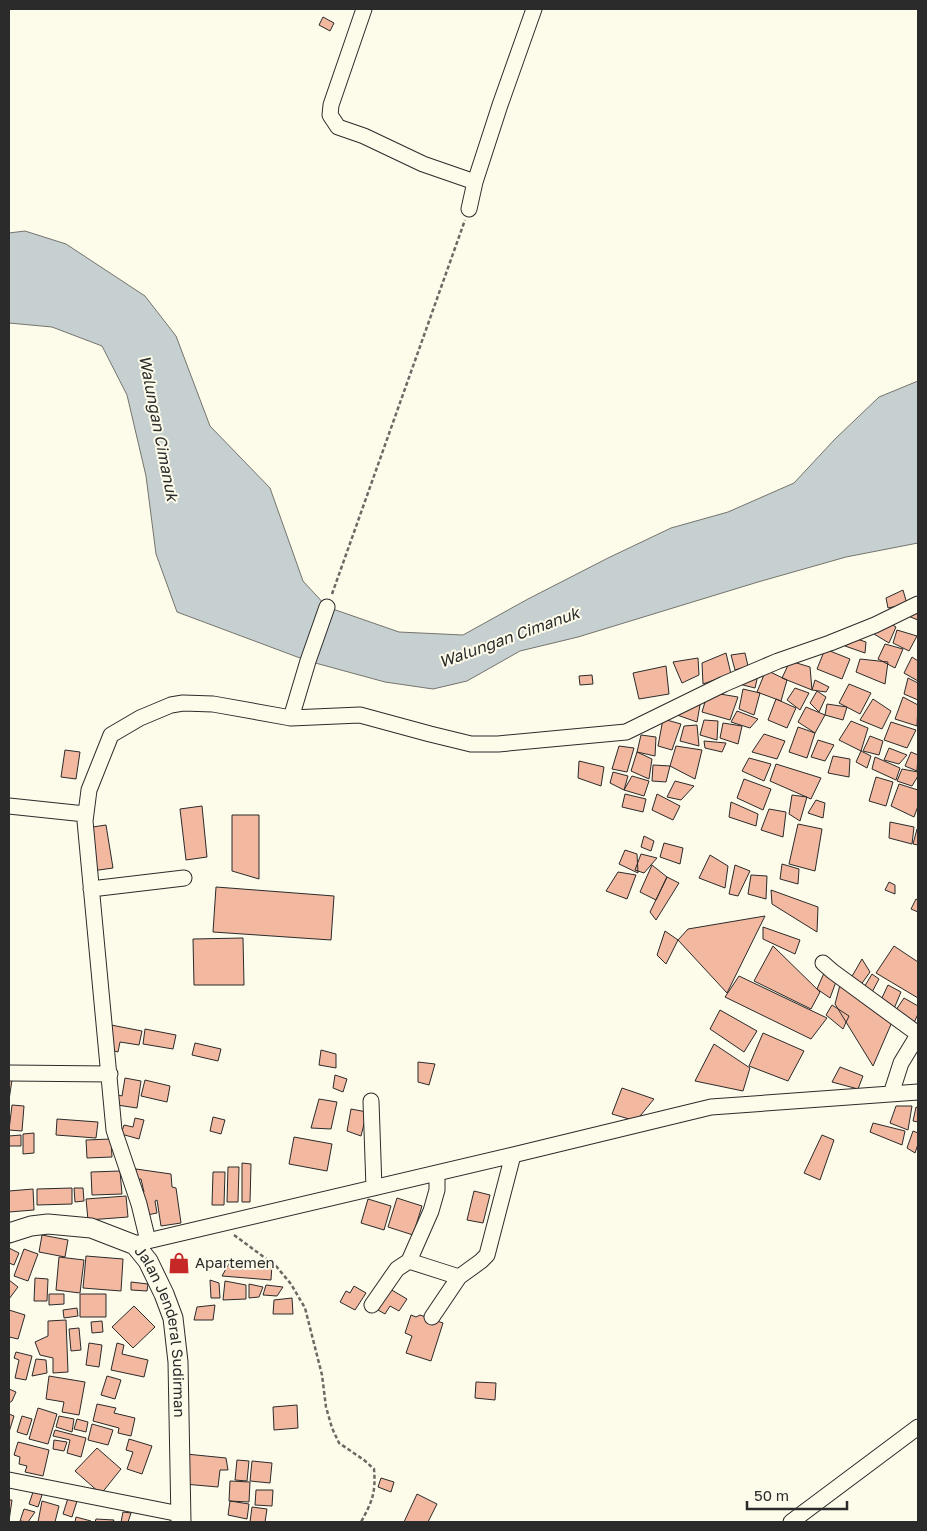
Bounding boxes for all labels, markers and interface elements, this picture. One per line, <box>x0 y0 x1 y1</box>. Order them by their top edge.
water label: Walungan Cimanuk <box>135 353 183 504</box>
water label: Walungan Cimanuk <box>436 602 584 672</box>
street label: Jalan Jenderal Sudirman <box>131 1242 189 1418</box>
shop icon: Apartemen <box>166 1250 192 1276</box>
place label: Apartemen <box>195 1253 275 1271</box>
scale bar <box>747 1478 847 1510</box>
text: 50 m <box>754 1486 789 1504</box>

